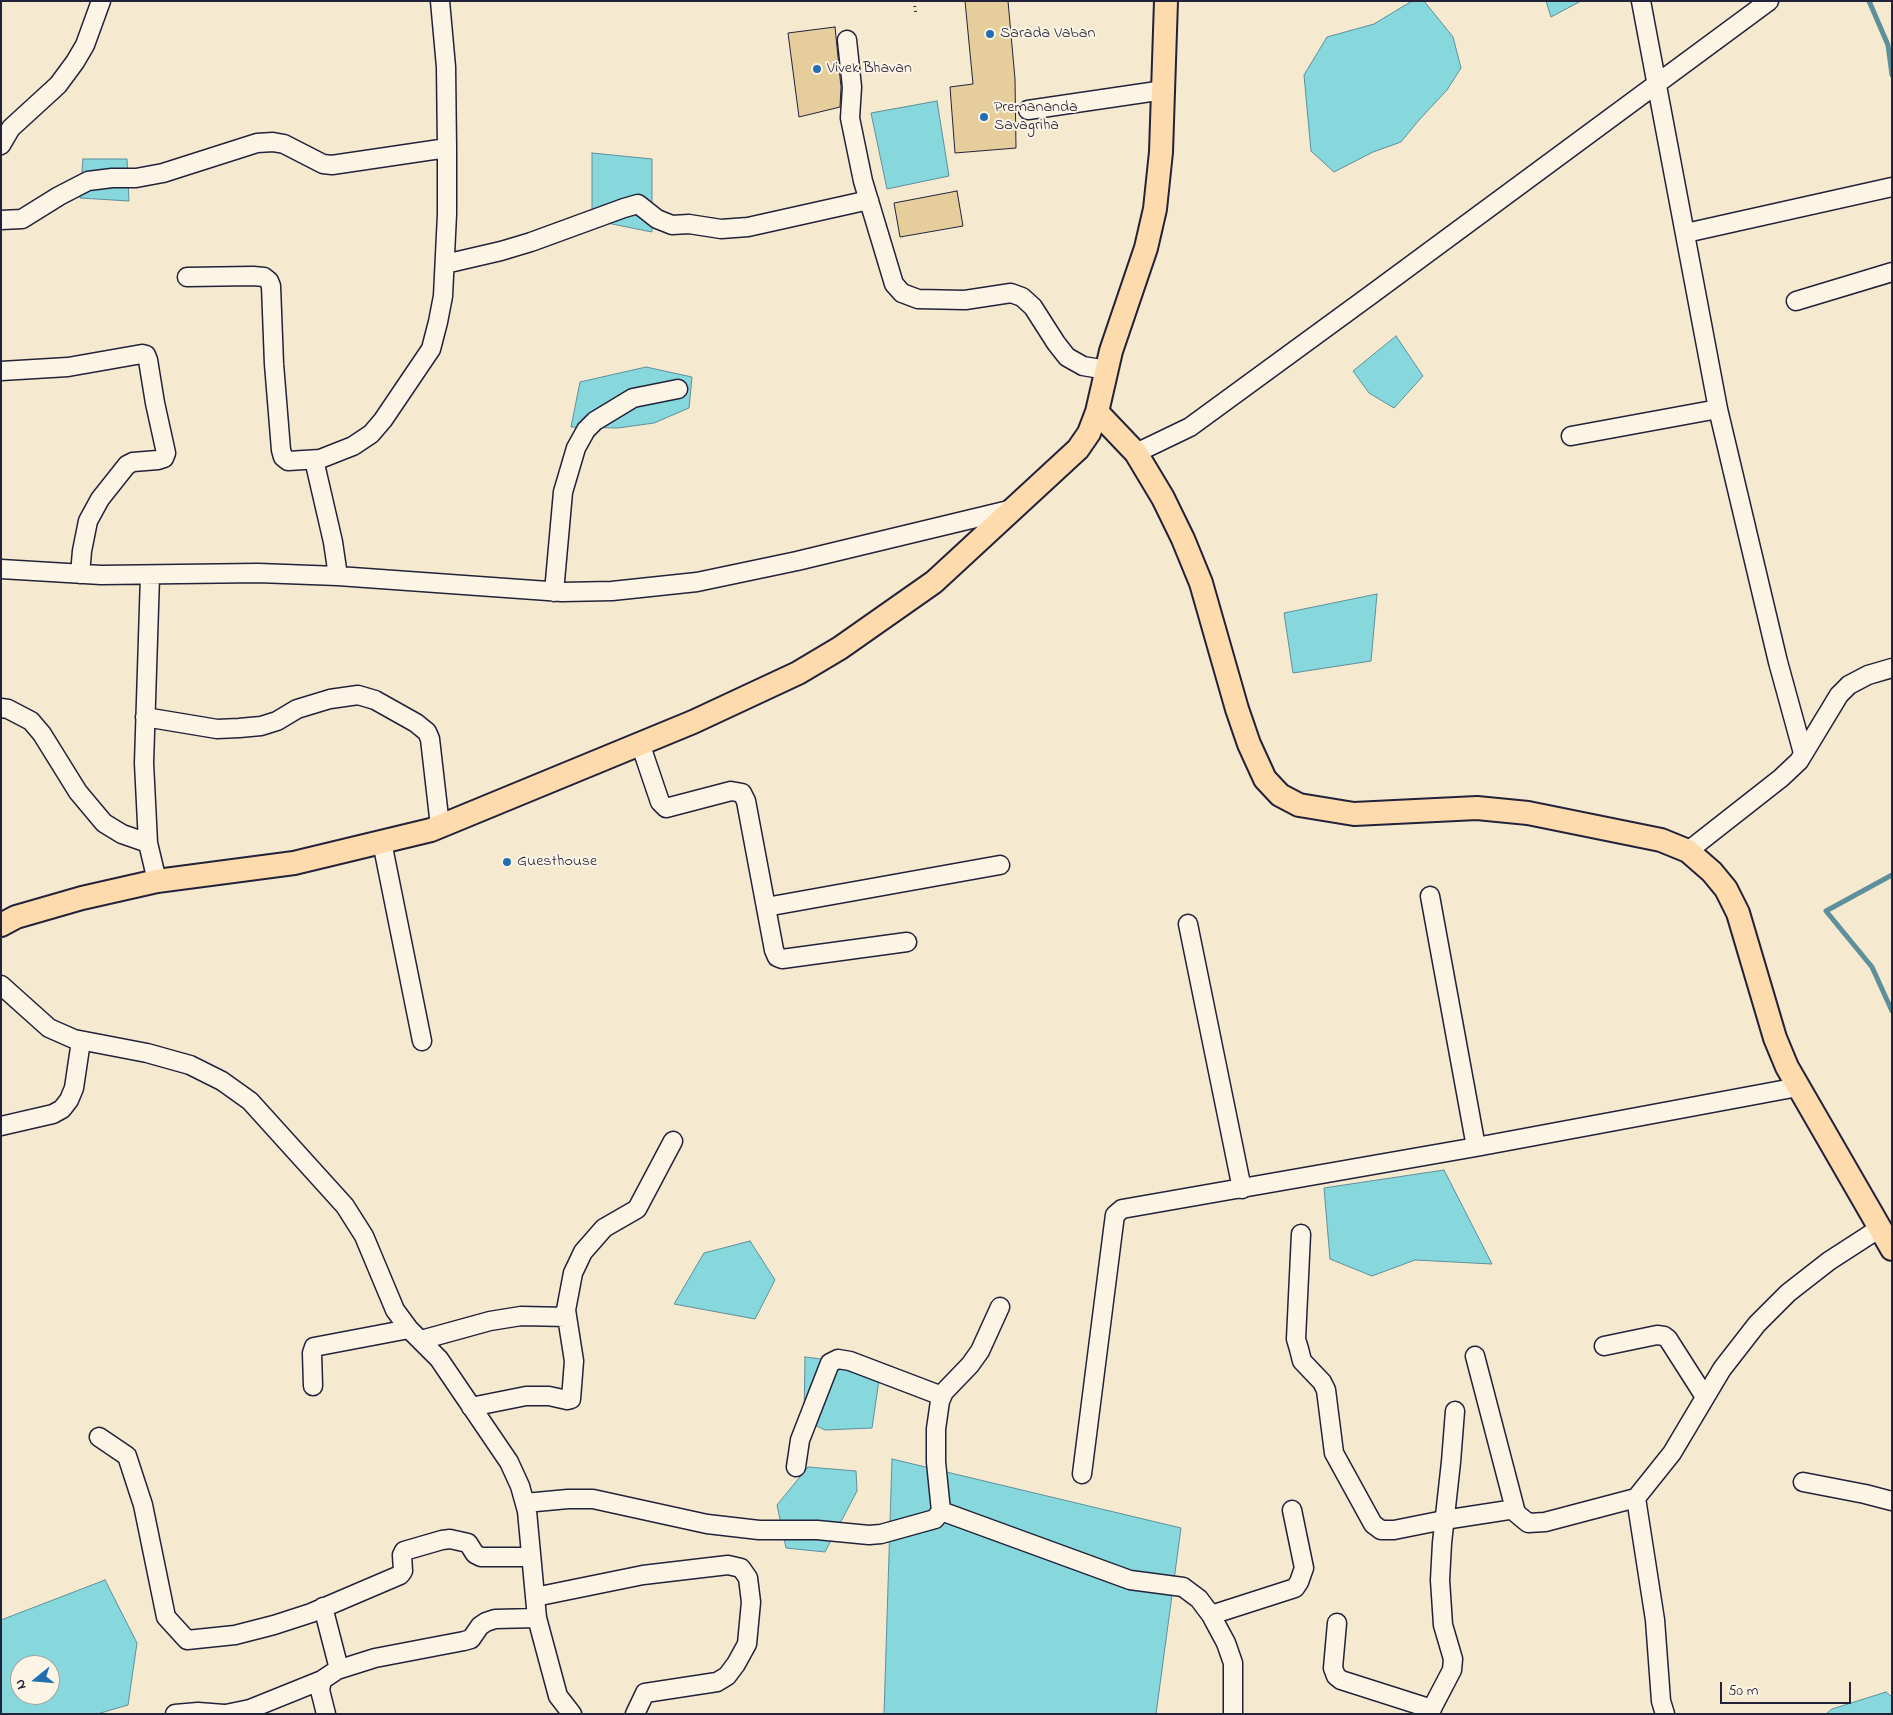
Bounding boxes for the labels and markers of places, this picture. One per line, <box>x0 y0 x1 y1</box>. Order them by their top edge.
place label: Sarada Vaban <box>1000 24 1095 44</box>
marker: Sarada Vaban <box>984 28 996 40</box>
place label: Vivek Bhavan <box>827 59 912 79</box>
marker: Vivek Bhavan <box>811 63 823 75</box>
place label: Premananda Savagriha <box>994 98 1078 136</box>
marker: Premananda Savagriha <box>978 111 990 123</box>
place label: Guesthouse <box>517 852 597 872</box>
marker: Guesthouse <box>501 856 513 868</box>

